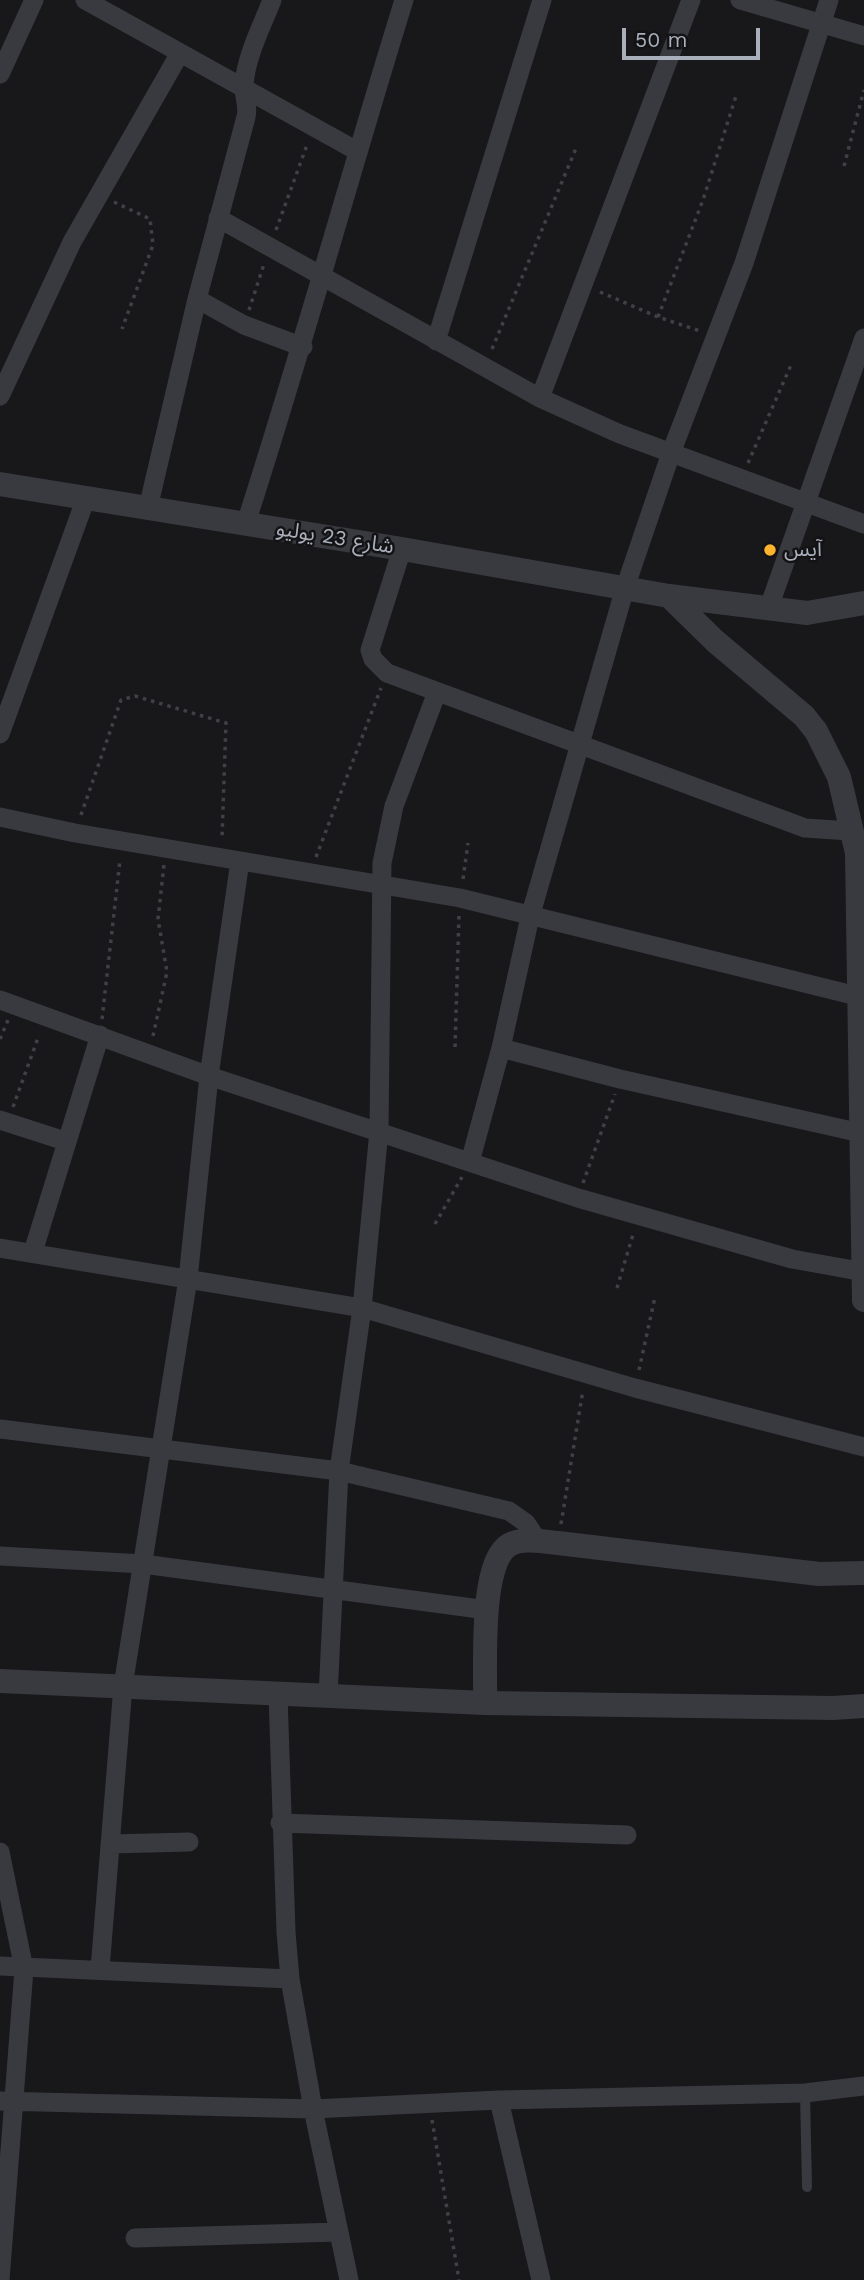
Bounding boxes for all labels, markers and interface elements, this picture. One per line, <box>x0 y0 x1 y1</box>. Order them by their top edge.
scale bar <box>626 14 764 58</box>
text: 50 m <box>635 27 687 52</box>
street label: شارع 23 يوليو <box>274 516 396 560</box>
place label: آيس <box>784 537 822 563</box>
marker: آيس <box>762 542 778 558</box>

